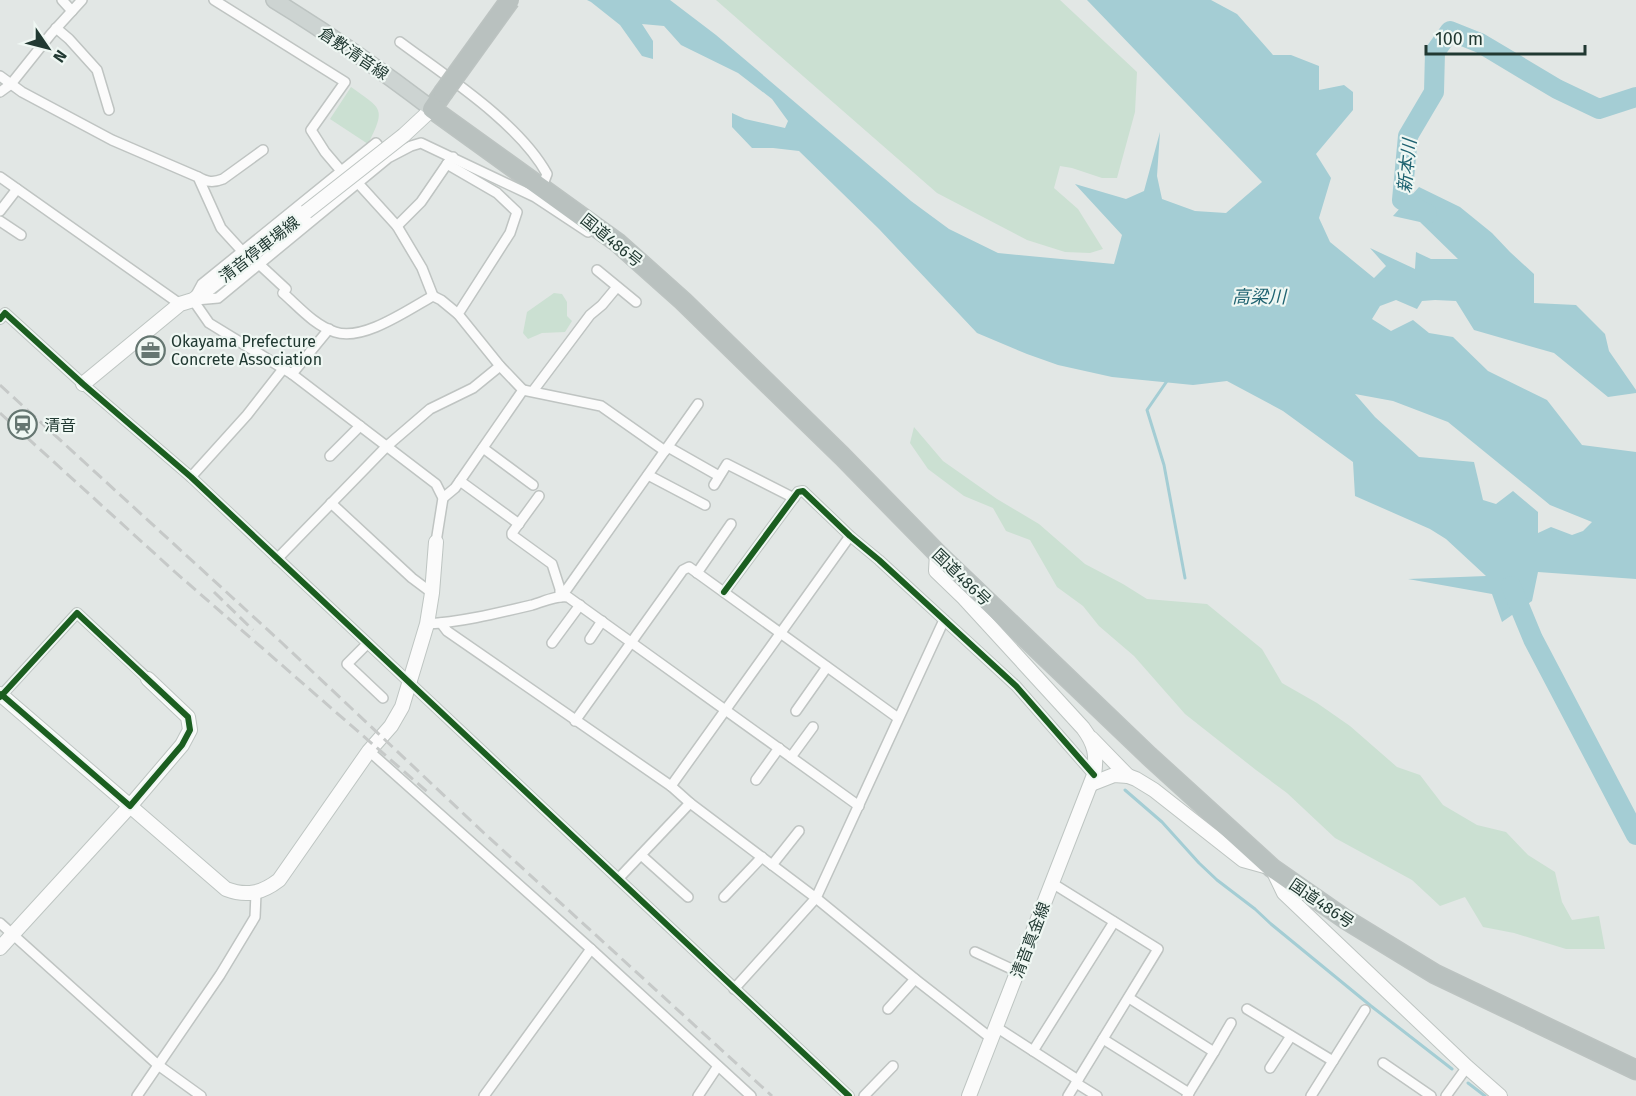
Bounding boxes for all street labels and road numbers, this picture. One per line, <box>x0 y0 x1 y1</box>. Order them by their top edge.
street label: 倉敷清音線 <box>315 23 392 84</box>
street label: 国道486号 <box>577 210 646 271</box>
street label: 清音停車場線 <box>216 212 303 286</box>
street label: 国道486号 <box>928 545 995 610</box>
street label: 国道486号 <box>1286 875 1358 932</box>
street label: 清音真金線 <box>1007 899 1054 981</box>

